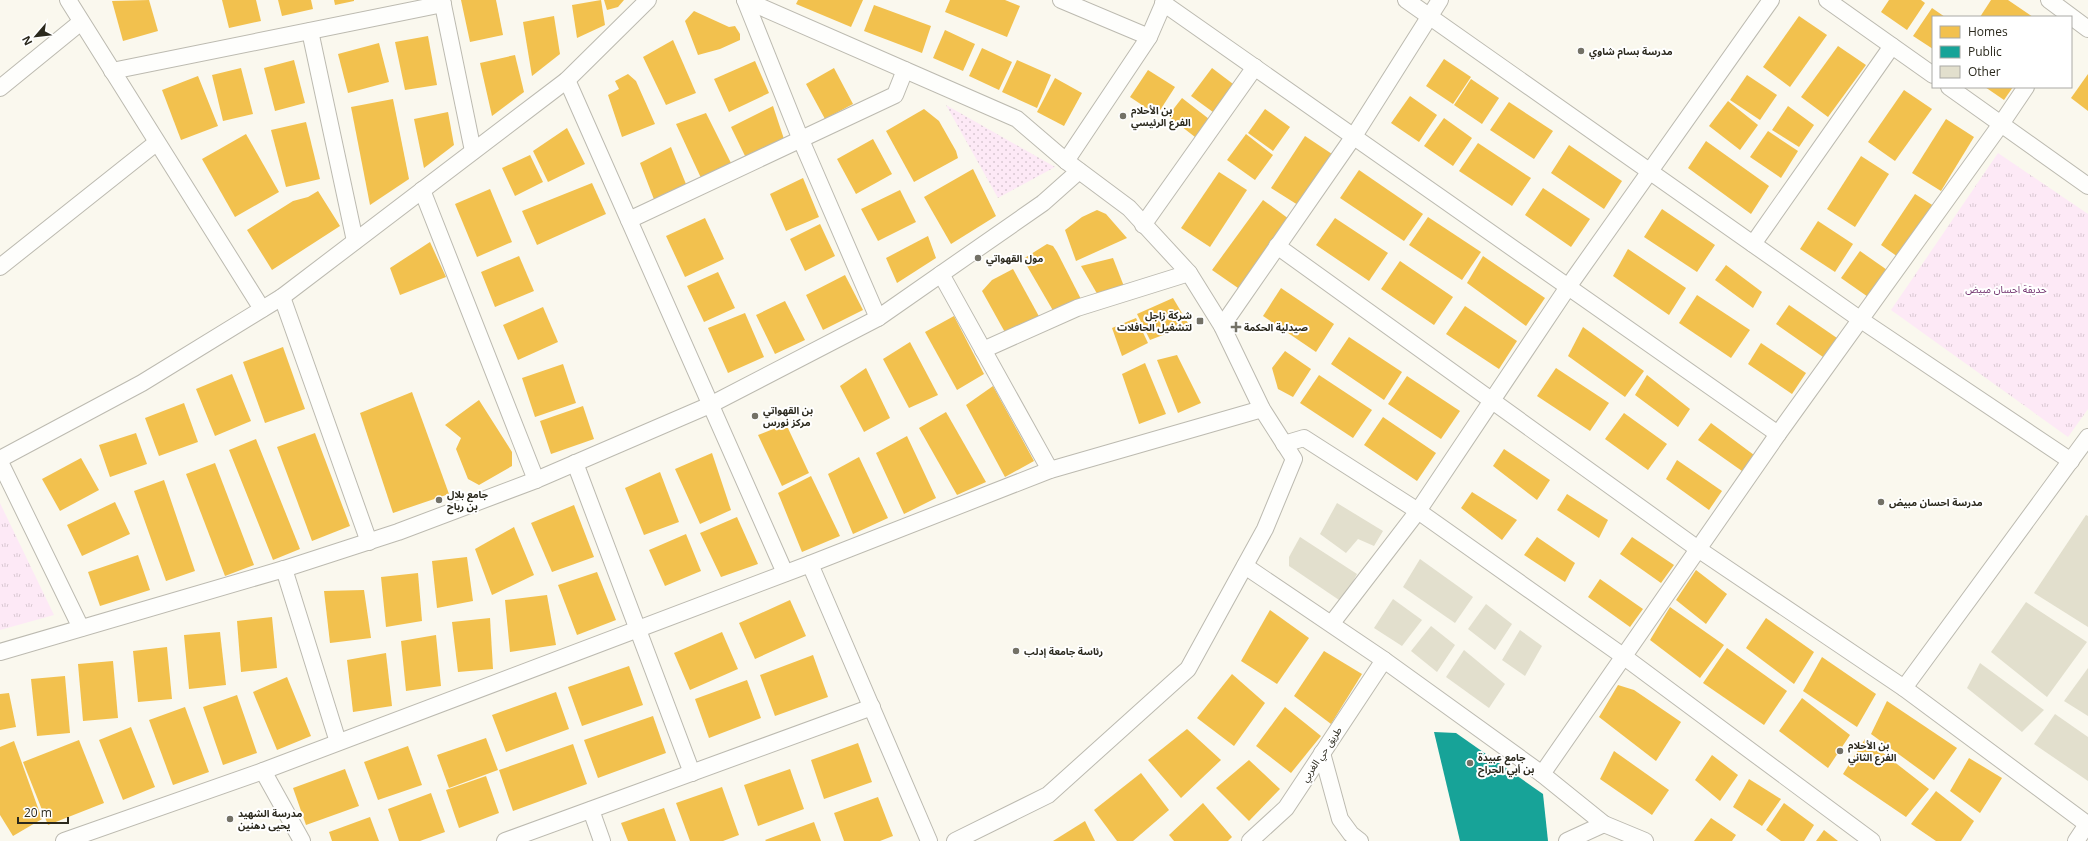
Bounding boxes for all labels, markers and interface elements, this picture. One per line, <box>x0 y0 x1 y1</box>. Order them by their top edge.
north arrow <box>16 16 56 56</box>
legend <box>1932 16 2072 88</box>
text: Homes <box>1968 23 2008 40</box>
text: N <box>18 33 35 48</box>
text: Public <box>1968 43 2002 60</box>
place label: مدرسة بسام شاوي <box>1589 44 1673 60</box>
marker: مدرسة بسام شاوي <box>1576 46 1586 56</box>
text: Other <box>1968 63 2001 80</box>
place label: بن الأحلام الفرع الرئيسي <box>1131 103 1191 131</box>
marker: بن الأحلام الفرع الرئيسي <box>1118 111 1128 121</box>
place label: مول القهواتي <box>986 251 1044 267</box>
marker: مول القهواتي <box>973 253 983 263</box>
park label: حديقة احسان مبيض <box>1965 282 2047 296</box>
place label: شركة زاجل لتشغيل الحافلات <box>1117 308 1192 334</box>
marker: شركة زاجل لتشغيل الحافلات <box>1195 316 1205 326</box>
place label: صيدلية الحكمة <box>1244 320 1308 334</box>
marker: صيدلية الحكمة <box>1231 322 1241 332</box>
place label: بن القهواتي مركز نورس <box>763 403 813 429</box>
marker: بن القهواتي مركز نورس <box>750 411 760 421</box>
place label: جامع بلال بن رباح <box>447 487 489 515</box>
marker: جامع بلال بن رباح <box>434 495 444 505</box>
place label: مدرسة احسان مبيض <box>1889 495 1983 509</box>
marker: مدرسة احسان مبيض <box>1876 497 1886 507</box>
place label: رئاسة جامعة إدلب <box>1024 644 1103 658</box>
marker: رئاسة جامعة إدلب <box>1011 646 1021 656</box>
street label: طريق حي الغربي <box>1297 723 1346 785</box>
place label: بن الأحلام الفرع الثاني <box>1848 738 1897 766</box>
marker: بن الأحلام الفرع الثاني <box>1835 746 1845 756</box>
place label: جامع عبيدة بن أبي الجراح <box>1478 750 1534 778</box>
marker: جامع عبيدة بن أبي الجراح <box>1465 758 1475 768</box>
scale bar <box>18 799 68 825</box>
text: 20 m <box>24 804 52 821</box>
place label: مدرسة الشهيد يحيى دهنين <box>238 806 303 832</box>
marker: مدرسة الشهيد يحيى دهنين <box>225 814 235 824</box>

